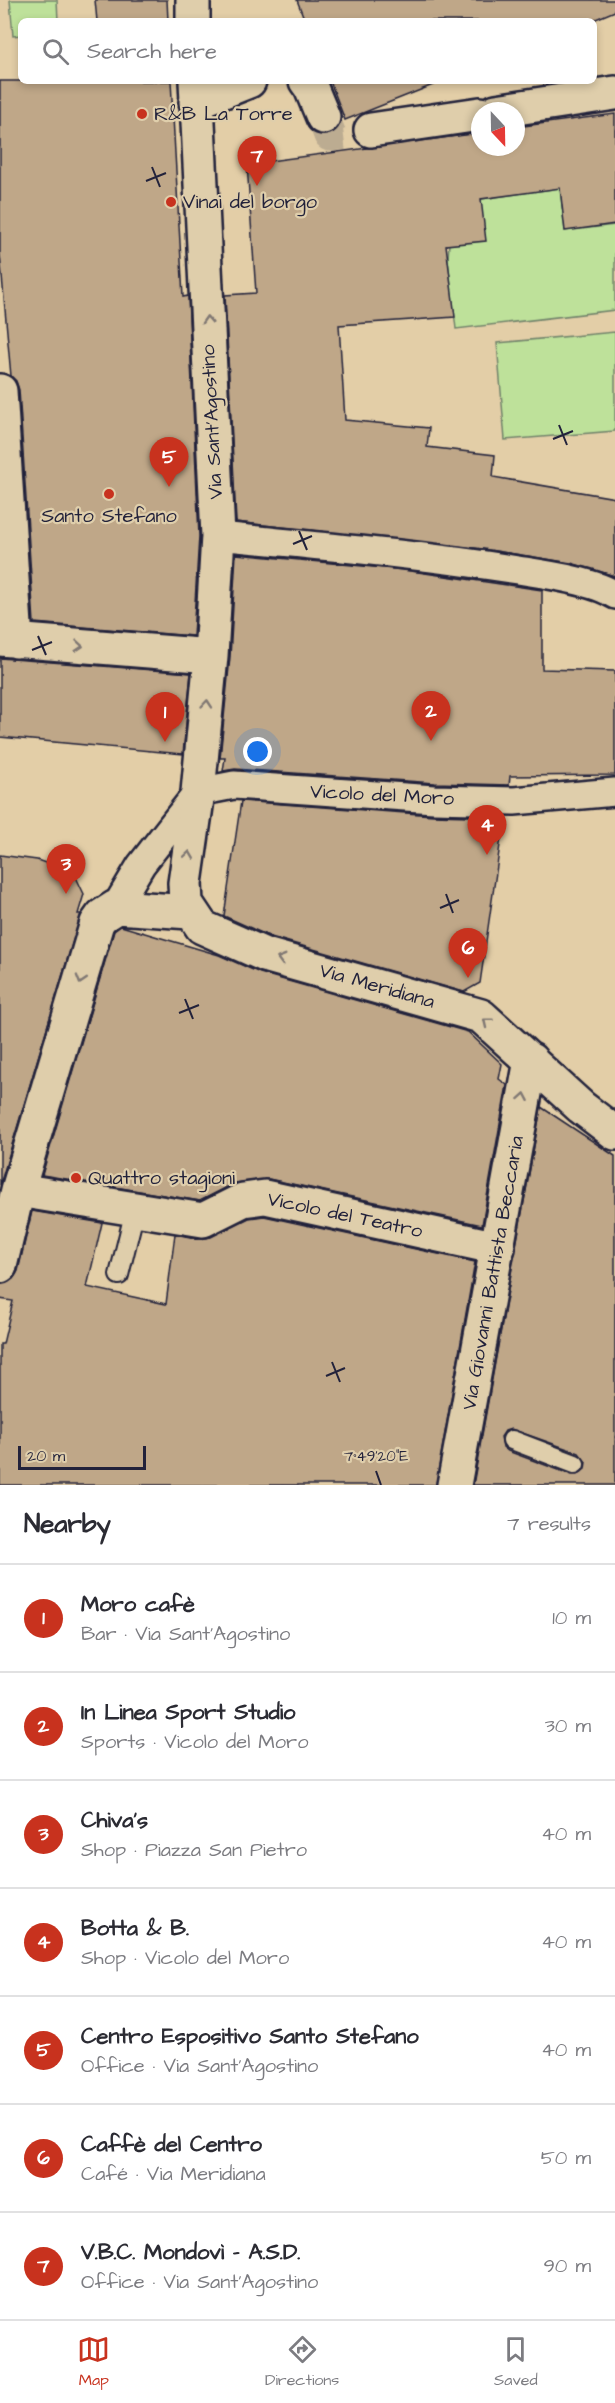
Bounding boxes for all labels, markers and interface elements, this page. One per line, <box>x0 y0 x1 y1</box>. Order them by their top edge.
search box <box>18 18 597 84</box>
icon: search <box>39 35 72 68</box>
text: Search here <box>87 36 217 67</box>
place label: R&B La Torre <box>154 100 293 128</box>
north arrow <box>471 102 525 156</box>
marker: R&B La Torre <box>135 107 149 121</box>
pin: 7 <box>238 136 276 186</box>
place label: Vinai del borgo <box>183 188 317 217</box>
marker: Vinai del borgo <box>164 195 178 209</box>
one-way arrow <box>201 316 214 325</box>
street label: Via Sant'Agostino <box>194 344 231 500</box>
pin: 5 <box>150 438 188 487</box>
marker: Santo Stefano <box>102 487 116 501</box>
place label: Santo Stefano <box>41 502 177 530</box>
one-way arrow <box>75 639 84 652</box>
pin: 1 <box>146 692 184 742</box>
pin: 2 <box>412 692 450 741</box>
one-way arrow <box>200 699 213 708</box>
your location <box>243 737 272 766</box>
street label: Vicolo del Moro <box>309 777 455 813</box>
pin: 4 <box>468 806 506 855</box>
pin: 3 <box>46 844 86 894</box>
one-way arrow <box>182 850 194 859</box>
pin: 6 <box>448 928 488 978</box>
one-way arrow <box>276 954 287 966</box>
street label: Via Meridiana <box>316 956 438 1016</box>
one-way arrow <box>76 974 88 984</box>
one-way arrow <box>483 1018 494 1029</box>
one-way arrow <box>517 1092 530 1102</box>
street label: Via Giovanni Battista Beccaria <box>455 1134 531 1412</box>
place label: Quattro stagioni <box>88 1164 235 1193</box>
marker: Quattro stagioni <box>69 1171 83 1185</box>
street label: Vicolo del Teatro <box>265 1185 425 1245</box>
scale bar <box>18 1443 146 1470</box>
text: 20 m <box>27 1445 65 1467</box>
text: 7°49'20"E <box>344 1446 408 1467</box>
text: Nearby <box>24 1506 111 1542</box>
text: 7 results <box>507 1510 591 1538</box>
text: Moro cafè <box>81 1589 195 1620</box>
text: 1 <box>42 1604 45 1632</box>
text: 10 m <box>552 1604 591 1632</box>
text: Bar · Via Sant'Agostino <box>81 1620 290 1648</box>
text: In Linea Sport Studio <box>81 1697 295 1728</box>
text: 2 <box>38 1712 49 1740</box>
text: 30 m <box>545 1712 591 1740</box>
text: Sports · Vicolo del Moro <box>81 1728 308 1756</box>
text: Chiva's <box>81 1805 148 1836</box>
text: 3 <box>38 1820 49 1848</box>
text: 40 m <box>541 1820 591 1848</box>
text: Shop · Piazza San Pietro <box>81 1836 307 1864</box>
text: Botta & B. <box>81 1913 189 1944</box>
text: 4 <box>37 1928 50 1956</box>
text: 40 m <box>541 1928 591 1956</box>
text: Shop · Vicolo del Moro <box>81 1944 289 1972</box>
text: Centro Espositivo Santo Stefano <box>81 2021 419 2052</box>
text: 5 <box>36 2036 51 2064</box>
text: 40 m <box>541 2036 591 2064</box>
text: Office · Via Sant'Agostino <box>81 2052 318 2080</box>
text: Caffè del Centro <box>81 2129 262 2160</box>
text: 6 <box>37 2144 50 2172</box>
text: 50 m <box>541 2144 591 2172</box>
text: Café · Via Meridiana <box>81 2160 266 2188</box>
text: V.B.C. Mondovì - A.S.D. <box>81 2237 300 2268</box>
text: 7 <box>37 2252 50 2280</box>
text: 90 m <box>543 2252 591 2280</box>
text: Office · Via Sant'Agostino <box>81 2268 318 2296</box>
tab: Map <box>77 2333 110 2391</box>
tab: Directions <box>265 2333 339 2391</box>
tab: Saved <box>494 2333 538 2391</box>

